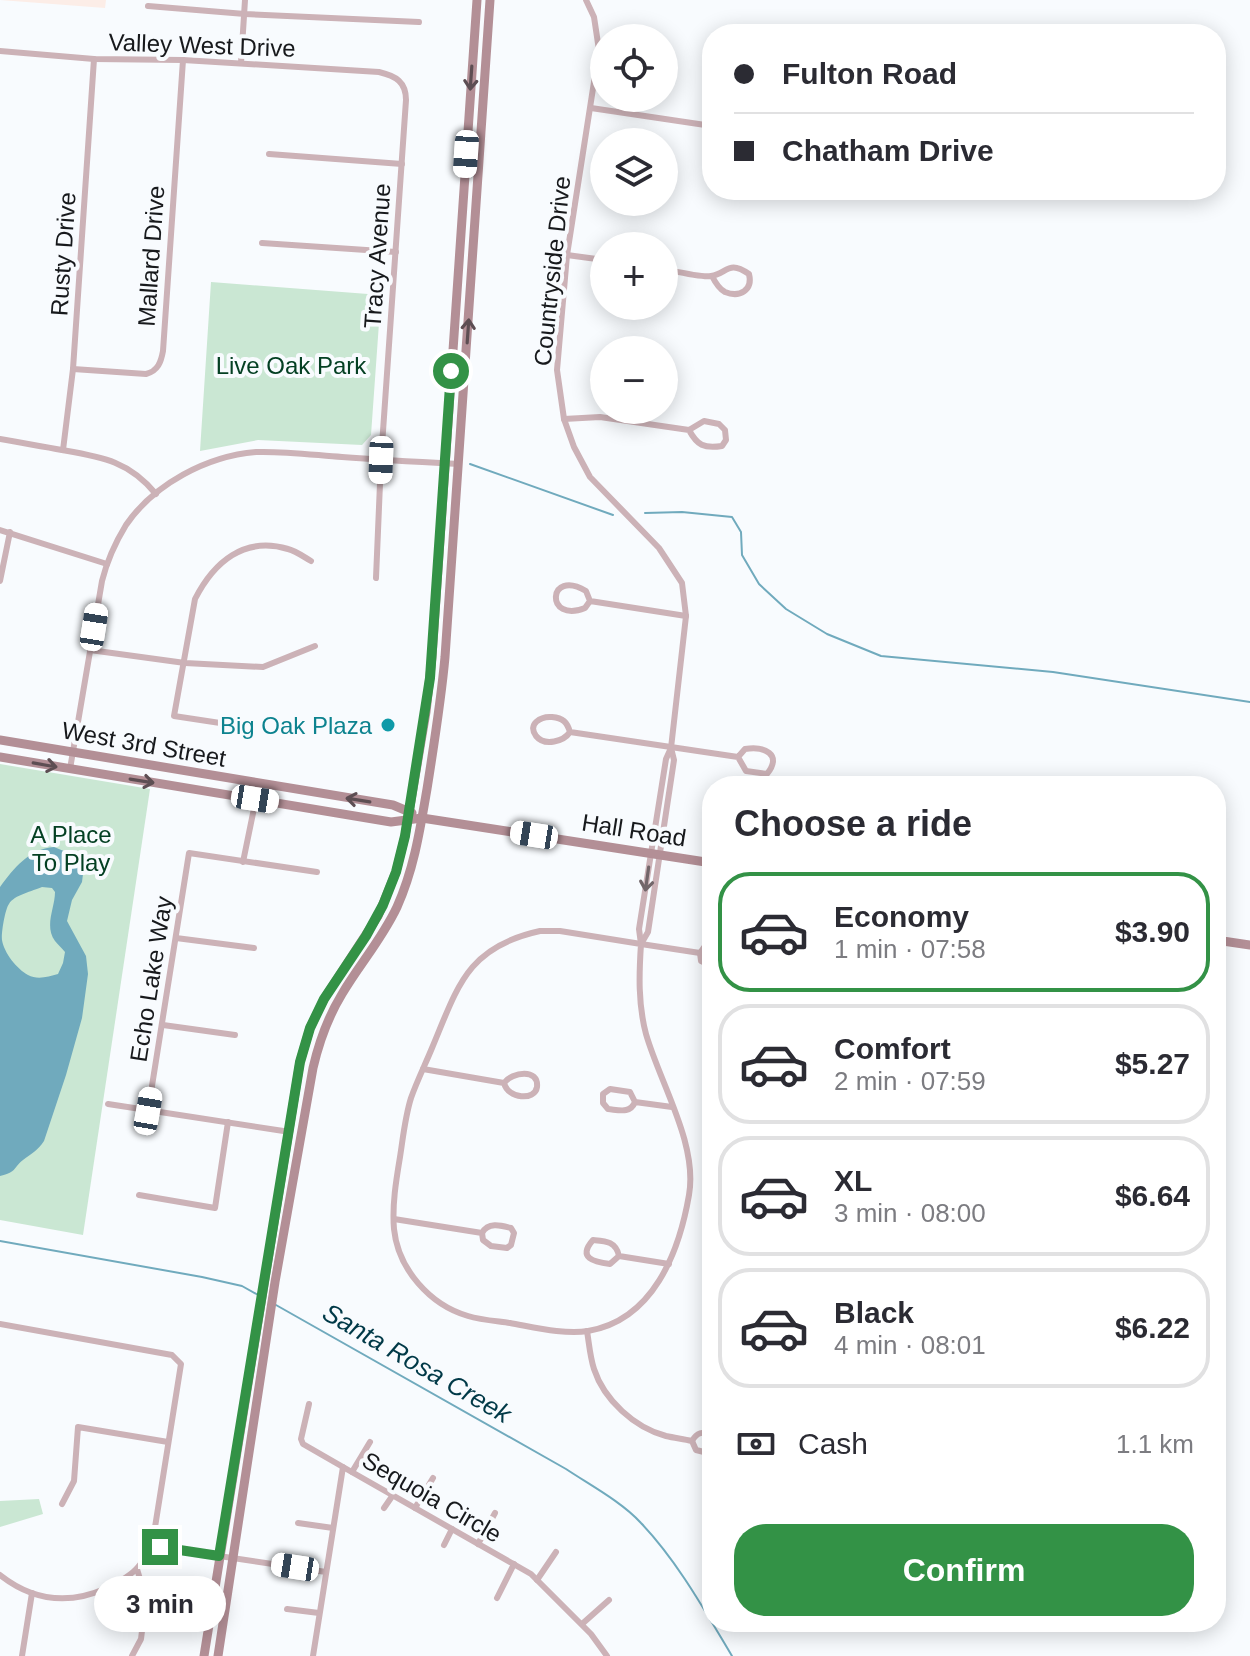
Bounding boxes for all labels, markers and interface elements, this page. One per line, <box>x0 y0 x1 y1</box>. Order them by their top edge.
map controls <box>590 24 678 424</box>
button: locate <box>590 24 678 112</box>
street label: Valley West Drive <box>108 28 296 62</box>
text: Fulton Road <box>782 57 957 90</box>
one-way arrow <box>463 64 478 91</box>
button: layers <box>590 128 678 216</box>
car <box>452 129 480 179</box>
text: Chatham Drive <box>782 134 994 167</box>
street label: Countryside Drive <box>529 175 575 367</box>
street label: Tracy Avenue <box>358 183 396 329</box>
street label: Mallard Drive <box>133 185 169 327</box>
street label: Rusty Drive <box>45 191 81 317</box>
button: + <box>590 232 678 320</box>
one-way arrow <box>460 318 475 345</box>
button: − <box>590 336 678 424</box>
park label: Live Oak Park <box>216 352 367 379</box>
route start <box>433 353 469 389</box>
car <box>368 436 394 484</box>
car <box>78 601 110 653</box>
place label: Big Oak Plaza <box>220 712 373 739</box>
street label: West 3rd Street <box>60 716 229 772</box>
marker: Big Oak Plaza <box>379 716 397 734</box>
one-way arrow <box>32 758 58 773</box>
one-way arrow <box>129 774 154 789</box>
car <box>229 783 281 815</box>
one-way arrow <box>345 791 371 806</box>
text: Choose a ride <box>734 803 972 844</box>
street label: Hall Road <box>580 808 688 852</box>
car <box>508 819 560 851</box>
park label: A Place To Play <box>30 821 112 876</box>
one-way arrow <box>639 866 654 891</box>
street label: Echo Lake Way <box>125 894 177 1064</box>
icon: car <box>738 896 810 968</box>
text: Economy <box>834 900 969 933</box>
text: $3.90 <box>1115 915 1190 948</box>
text: 1 min · 07:58 <box>834 934 986 964</box>
icon: car <box>738 1028 810 1100</box>
text: Comfort <box>834 1032 951 1065</box>
text: $5.27 <box>1115 1047 1190 1080</box>
text: 2 min · 07:59 <box>834 1066 986 1096</box>
car <box>132 1085 164 1137</box>
icon: car <box>738 1160 810 1232</box>
text: XL <box>834 1164 872 1197</box>
text: $6.64 <box>1115 1179 1190 1212</box>
text: 3 min · 08:00 <box>834 1198 986 1228</box>
icon: car <box>738 1292 810 1364</box>
text: Black <box>834 1296 914 1329</box>
water label: Santa Rosa Creek <box>318 1297 518 1430</box>
text: $6.22 <box>1115 1311 1190 1344</box>
text: 4 min · 08:01 <box>834 1330 986 1360</box>
icon: cash <box>734 1422 778 1466</box>
text: Cash <box>798 1427 868 1460</box>
text: 1.1 km <box>1116 1429 1194 1459</box>
street label: Sequoia Circle <box>358 1446 506 1548</box>
button: Confirm <box>734 1524 1194 1616</box>
route end <box>142 1529 178 1565</box>
car <box>269 1551 321 1583</box>
callout: 3 min <box>94 1575 226 1631</box>
text: 3 min <box>126 1589 194 1619</box>

